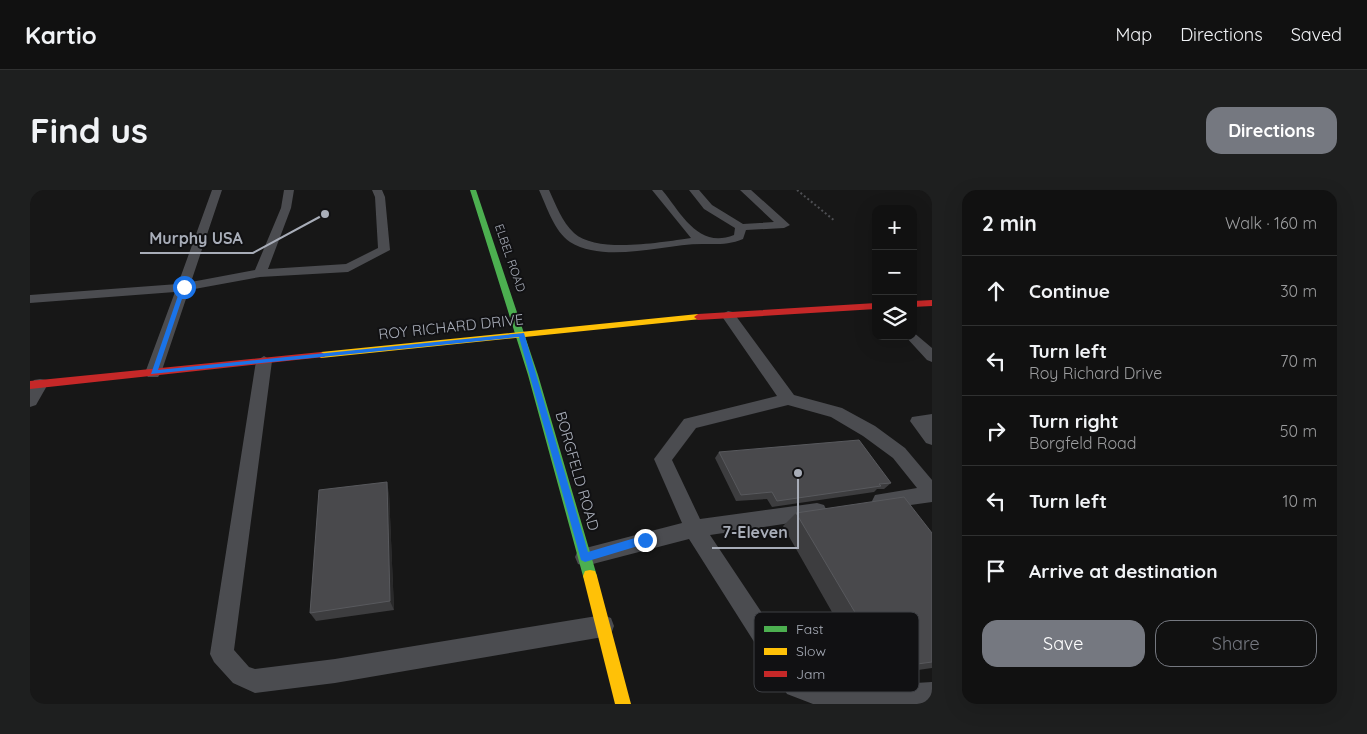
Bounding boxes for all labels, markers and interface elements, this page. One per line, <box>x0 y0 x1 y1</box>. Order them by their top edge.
text: Kartio <box>25 20 97 50</box>
text: Map <box>1115 23 1152 46</box>
text: Directions <box>1180 23 1263 46</box>
text: Saved <box>1291 23 1342 46</box>
button: Directions <box>1206 107 1337 154</box>
text: Find us <box>30 108 148 152</box>
map controls <box>872 205 917 340</box>
button: + <box>872 205 917 250</box>
text: 2 min <box>982 210 1037 236</box>
text: Walk · 160 m <box>1225 213 1317 233</box>
callout: Murphy USA <box>140 222 253 253</box>
street label: ELBEL ROAD <box>492 222 529 294</box>
text: Murphy USA <box>149 228 244 248</box>
button: − <box>872 250 917 295</box>
route start <box>173 276 196 299</box>
icon: ahead <box>982 277 1010 305</box>
text: Continue <box>1029 279 1110 303</box>
text: 30 m <box>1280 281 1317 301</box>
button: layers <box>872 295 917 340</box>
street label: ROY RICHARD DRIVE <box>378 309 524 344</box>
text: Turn left <box>1029 339 1107 363</box>
icon: left <box>982 347 1010 375</box>
text: 70 m <box>1280 351 1317 371</box>
text: Roy Richard Drive <box>1029 363 1162 383</box>
street label: BORGFELD ROAD <box>551 409 604 533</box>
text: Turn right <box>1029 409 1118 433</box>
icon: right <box>982 417 1010 445</box>
text: 50 m <box>1280 421 1317 441</box>
text: Borgfeld Road <box>1029 433 1136 453</box>
icon: left <box>982 487 1010 515</box>
text: Turn left <box>1029 489 1107 513</box>
text: 10 m <box>1283 491 1317 511</box>
callout: 7-Eleven <box>712 517 798 548</box>
text: 7-Eleven <box>722 522 788 542</box>
route end <box>634 529 657 552</box>
icon: arrive <box>982 557 1010 585</box>
text: Arrive at destination <box>1029 559 1218 583</box>
legend <box>754 612 919 692</box>
text: Fast <box>796 620 824 638</box>
button: Save <box>982 620 1145 667</box>
button: Share <box>1155 620 1317 667</box>
text: Slow <box>796 642 826 660</box>
text: Jam <box>796 665 825 683</box>

